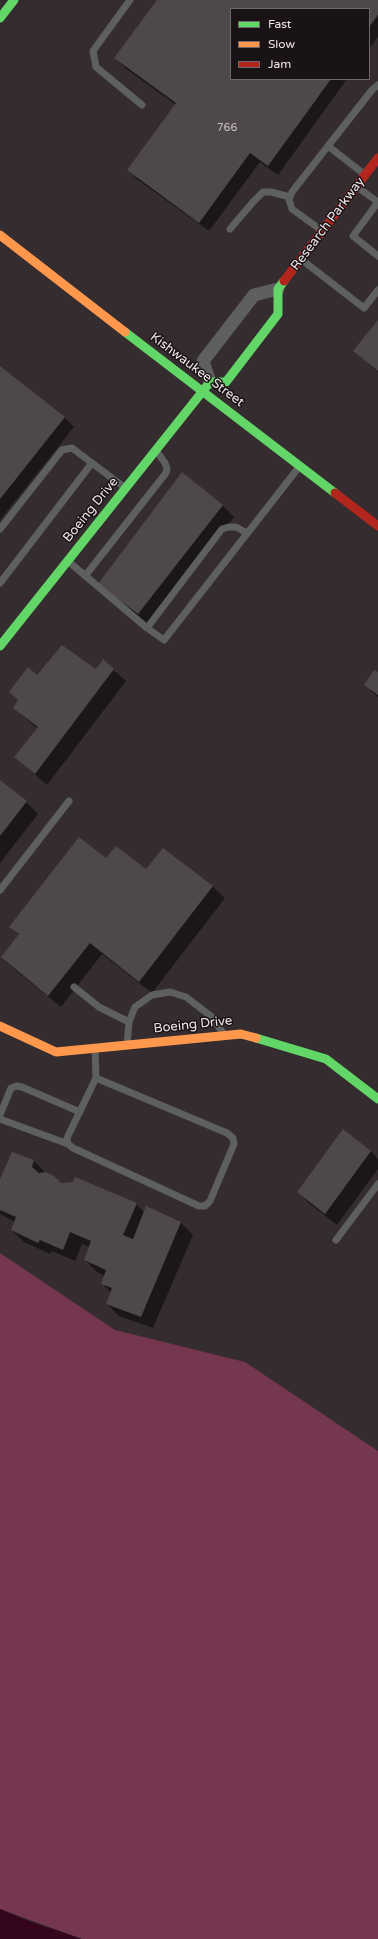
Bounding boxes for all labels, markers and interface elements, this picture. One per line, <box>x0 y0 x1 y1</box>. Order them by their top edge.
legend <box>230 8 370 80</box>
text: Fast <box>268 17 291 31</box>
text: Slow <box>268 37 295 51</box>
text: Jam <box>268 57 291 71</box>
house number: 766 <box>217 121 237 135</box>
street label: Research Parkway <box>288 174 368 274</box>
street label: Kishwaukee Street <box>147 330 247 410</box>
street label: Boeing Drive <box>60 474 122 546</box>
street label: Boeing Drive <box>153 1013 233 1037</box>

